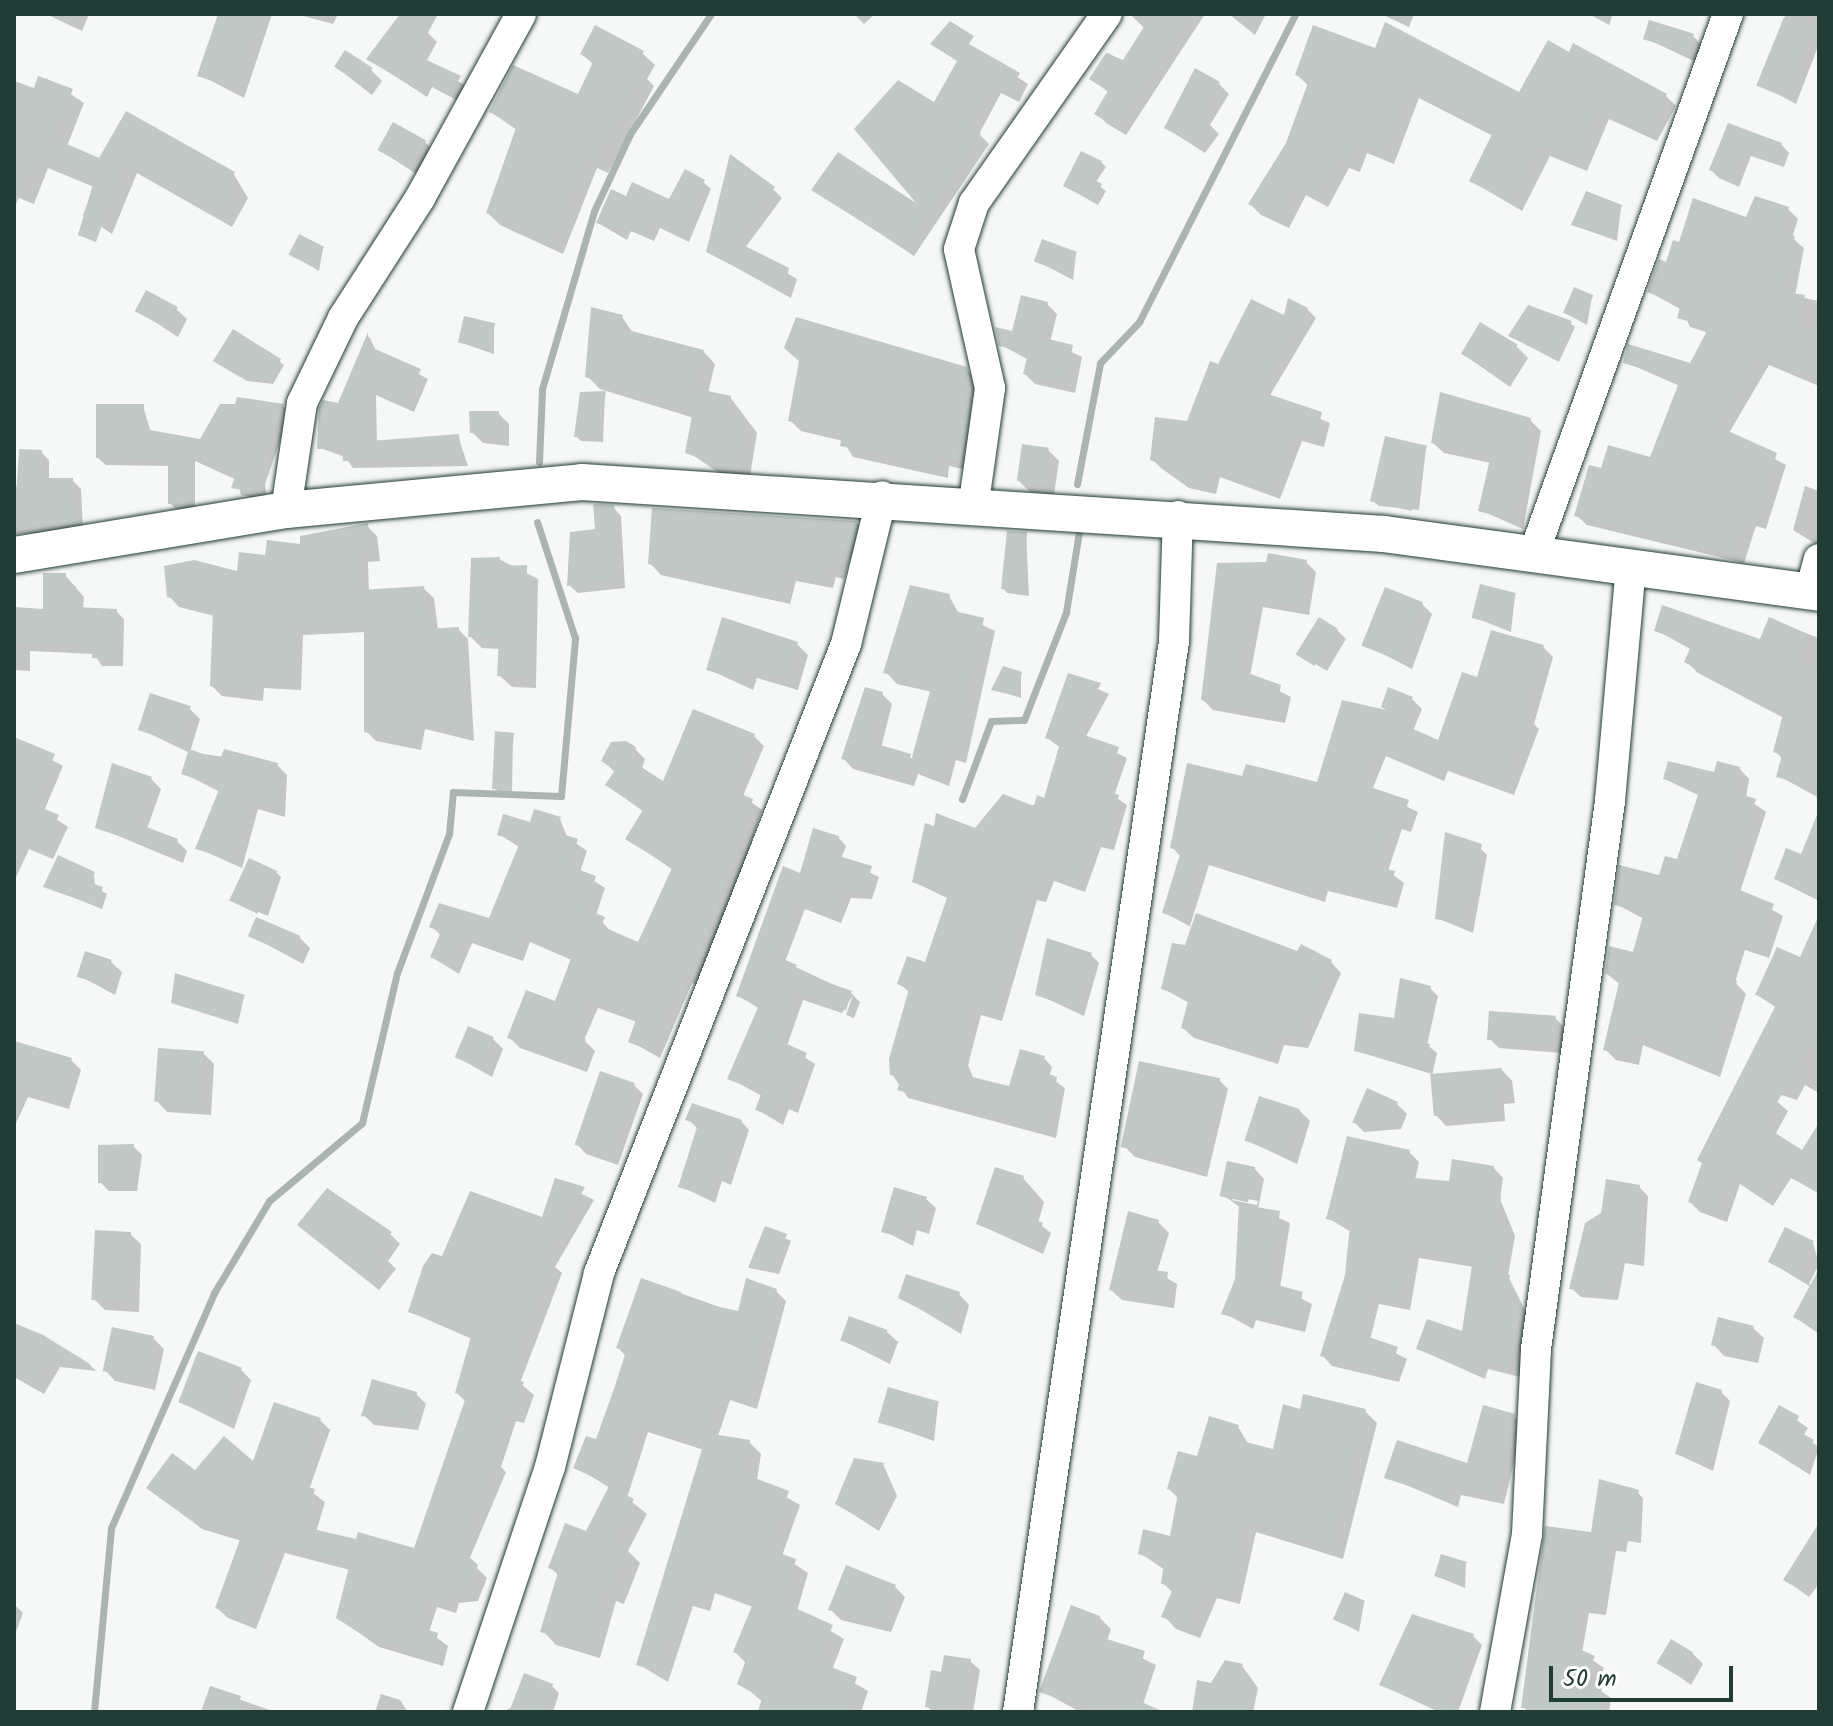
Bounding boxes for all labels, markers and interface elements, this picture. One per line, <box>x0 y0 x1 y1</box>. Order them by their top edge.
scale bar <box>1553 1650 1737 1700</box>
text: 50 m <box>1563 1660 1617 1699</box>

